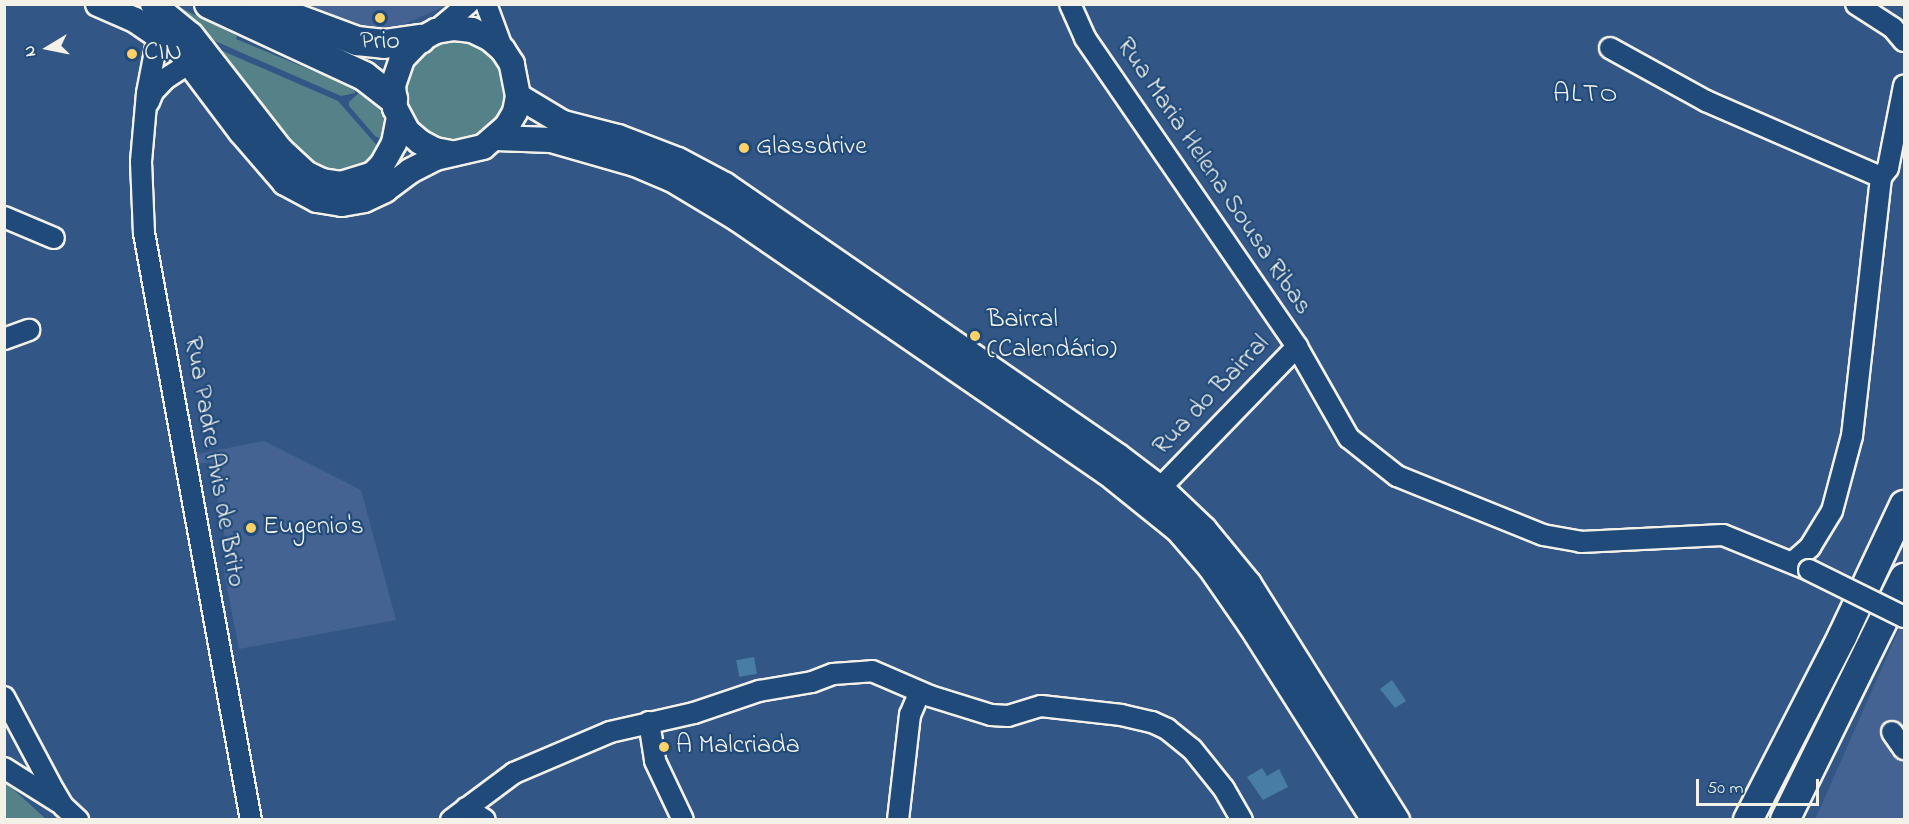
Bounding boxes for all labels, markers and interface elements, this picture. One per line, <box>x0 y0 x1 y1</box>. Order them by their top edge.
marker: Prio <box>373 11 387 25</box>
north arrow <box>18 18 78 78</box>
place label: Prio <box>360 27 400 59</box>
street label: Rua Maria Helena Sousa Ribas <box>1108 32 1318 322</box>
place label: CIN <box>144 38 182 70</box>
text: N <box>18 44 43 59</box>
marker: CIN <box>125 47 139 61</box>
district label: ALTO <box>1553 79 1619 111</box>
place label: Glassdrive <box>756 132 867 164</box>
marker: Glassdrive <box>737 141 751 155</box>
place label: Bairral (Calendário) <box>987 305 1117 366</box>
marker: Bairral (Calendário) <box>968 329 982 343</box>
street label: Rua do Bairral <box>1147 329 1277 463</box>
street label: Rua Padre Avis de Brito <box>176 334 250 590</box>
place label: Eugenio's <box>263 512 364 544</box>
marker: Eugenio's <box>244 521 258 535</box>
place label: A Malcriada <box>676 731 800 763</box>
marker: A Malcriada <box>657 740 671 754</box>
scale bar <box>1699 767 1822 805</box>
text: 50 m <box>1707 776 1744 802</box>

